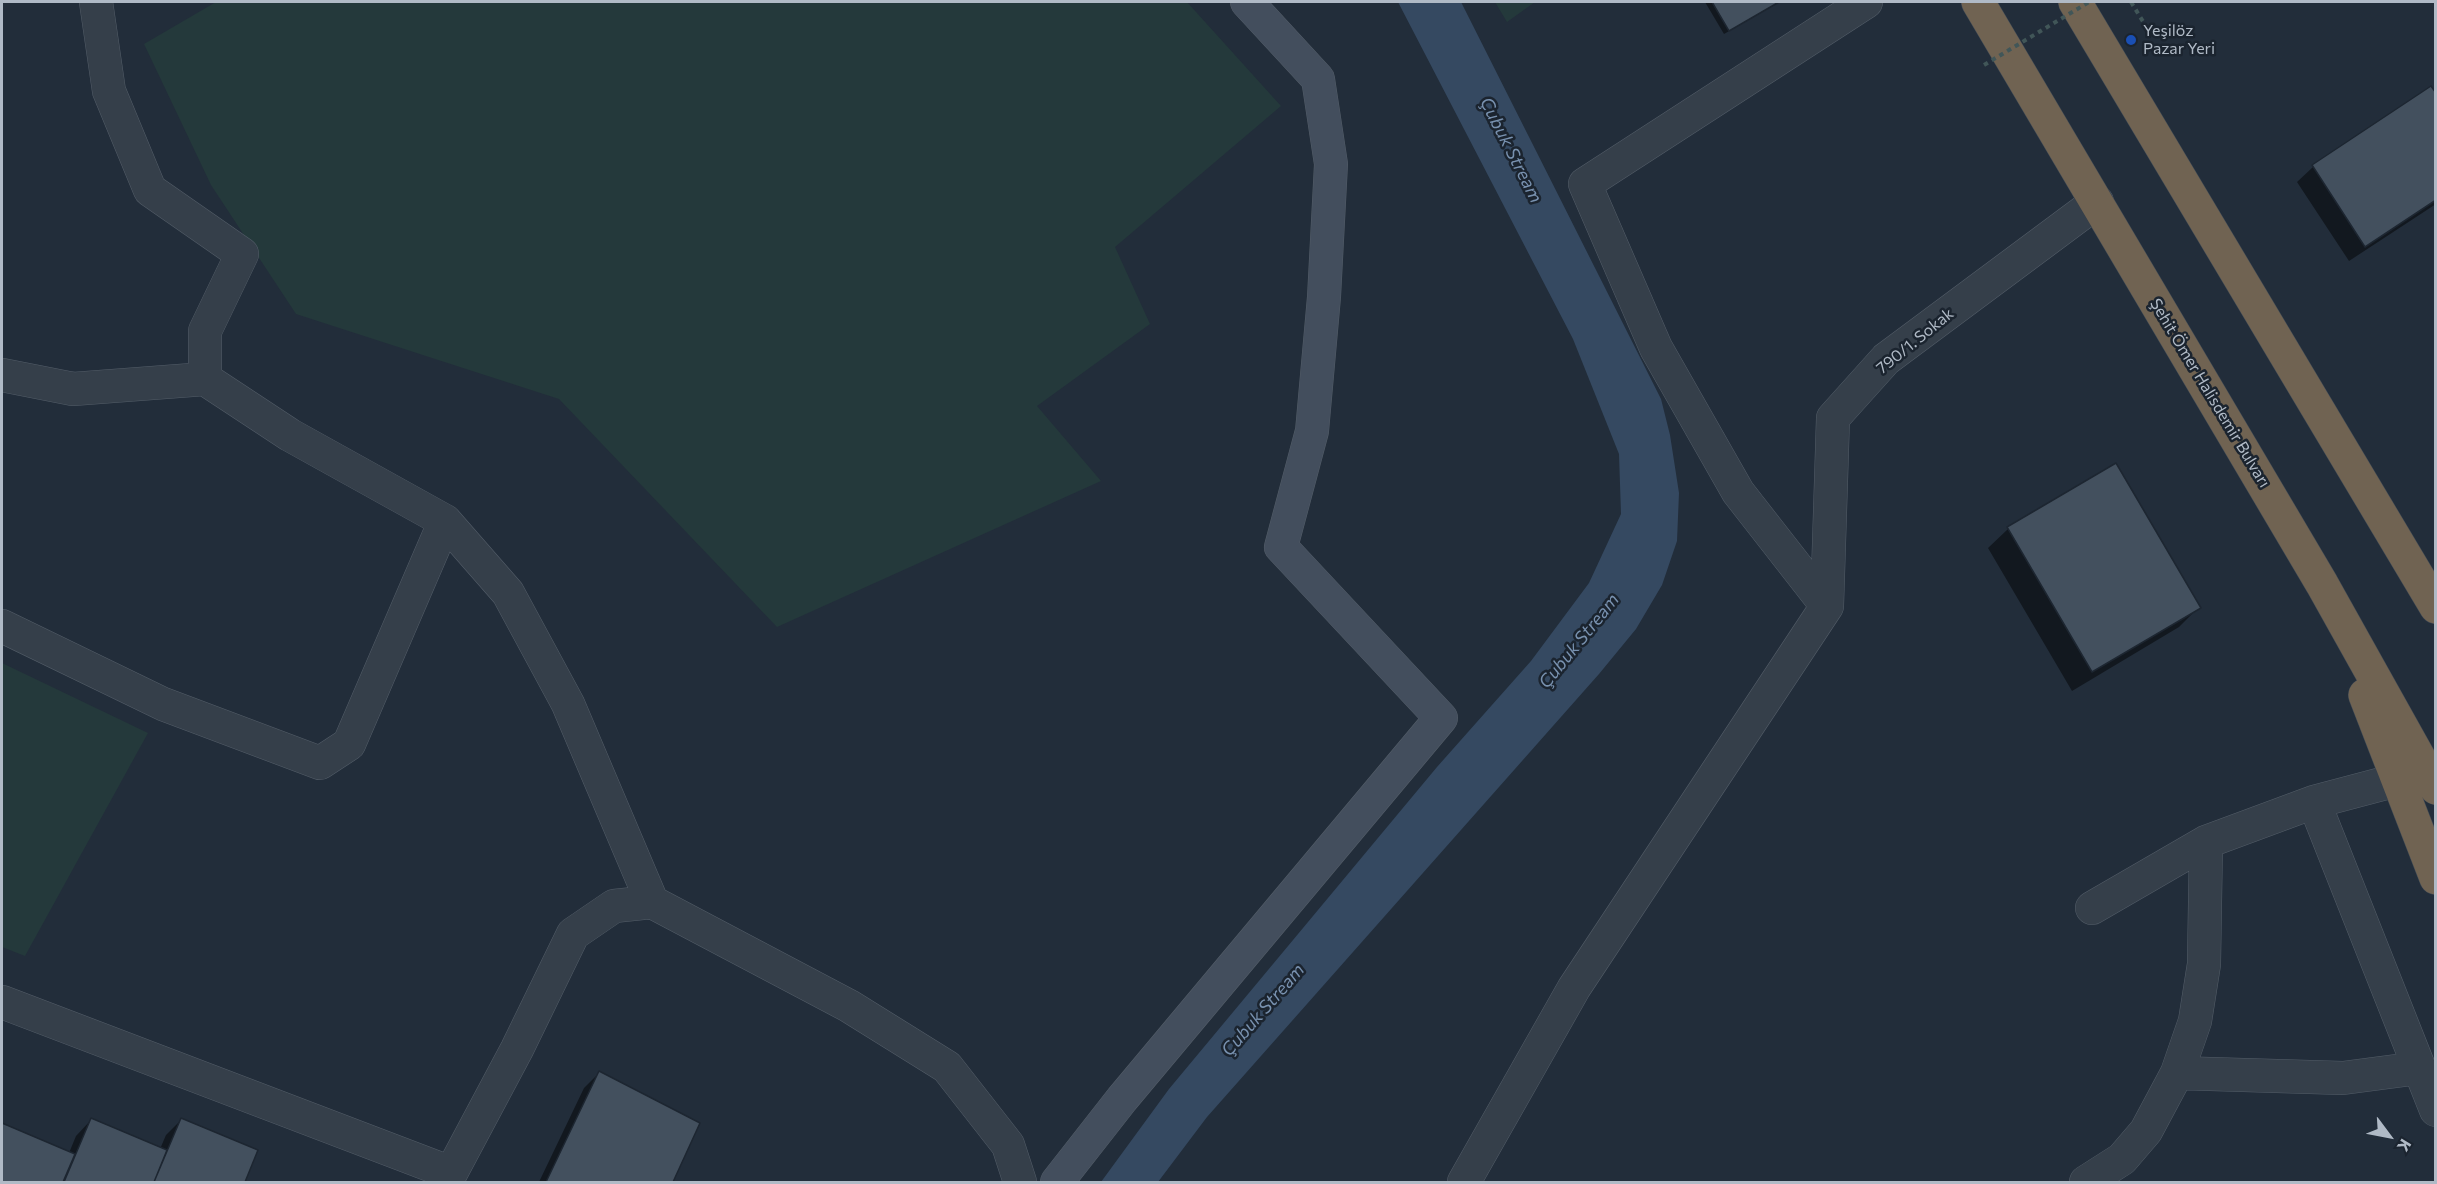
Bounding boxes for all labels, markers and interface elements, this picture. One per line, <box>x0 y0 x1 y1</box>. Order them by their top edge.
place label: Yeşilöz Pazar Yeri <box>2143 21 2215 59</box>
marker: Yeşilöz Pazar Yeri <box>2124 33 2138 47</box>
water label: Çubuk Stream <box>1475 94 1547 206</box>
street label: Şehit Ömer Halisdemir Bulvarı <box>2146 295 2274 491</box>
street label: 790/1. Sokak <box>1873 304 1957 378</box>
water label: Çubuk Stream <box>1534 589 1624 693</box>
water label: Çubuk Stream <box>1217 959 1309 1061</box>
north arrow <box>2359 1106 2419 1166</box>
text: K <box>2394 1136 2416 1156</box>

